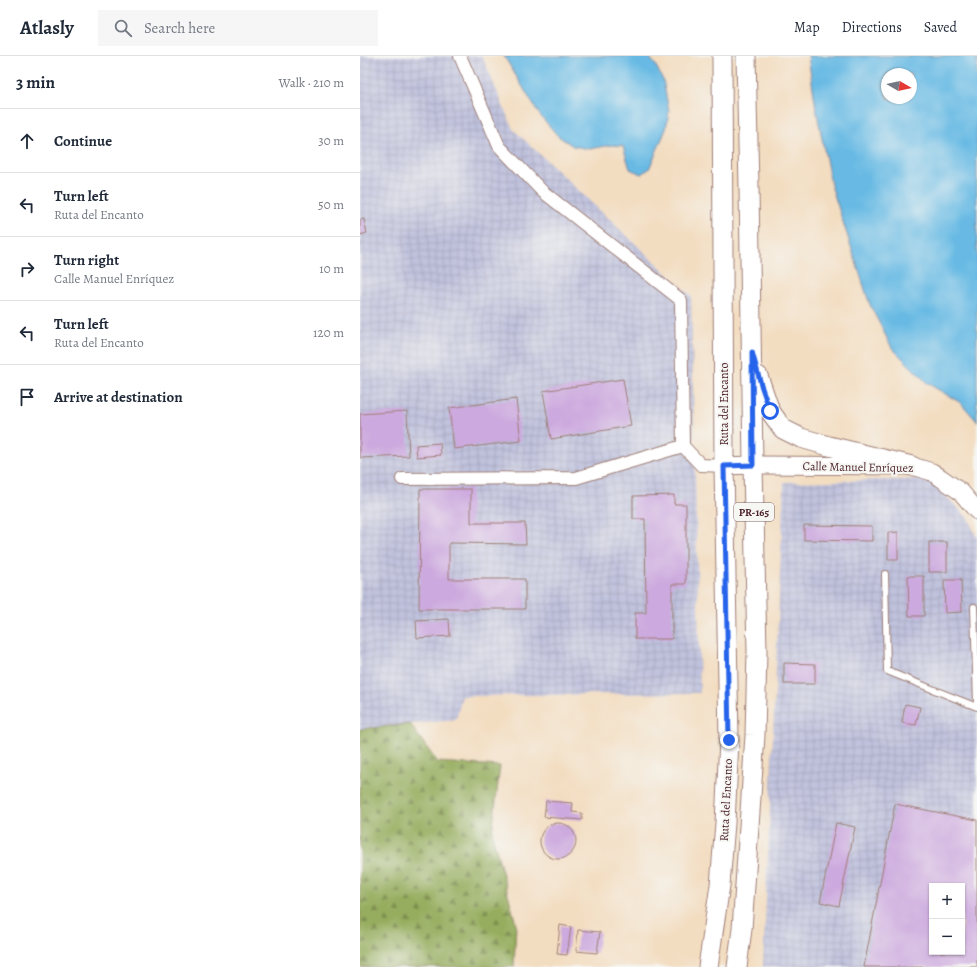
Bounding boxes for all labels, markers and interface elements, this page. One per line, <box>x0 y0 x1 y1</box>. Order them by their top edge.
search box <box>98 10 378 46</box>
text: Atlasly <box>20 15 74 41</box>
icon: search <box>112 17 134 39</box>
text: Search here <box>144 18 215 38</box>
text: Map <box>794 18 820 37</box>
text: Directions <box>842 18 902 37</box>
text: Saved <box>924 18 957 37</box>
north arrow <box>881 68 917 104</box>
text: 3 min <box>16 71 55 94</box>
text: Walk · 210 m <box>279 74 344 91</box>
icon: ahead <box>16 130 38 152</box>
text: Continue <box>54 131 112 151</box>
text: 30 m <box>318 132 344 149</box>
text: Turn left <box>54 186 109 206</box>
icon: left <box>16 194 38 216</box>
text: 50 m <box>318 196 344 213</box>
text: Ruta del Encanto <box>54 206 144 223</box>
text: Turn right <box>54 250 119 270</box>
icon: right <box>16 258 38 280</box>
text: 10 m <box>319 260 344 277</box>
text: Calle Manuel Enríquez <box>54 270 174 287</box>
text: Turn left <box>54 314 109 334</box>
icon: left <box>16 322 38 344</box>
text: 120 m <box>313 324 344 341</box>
text: Ruta del Encanto <box>54 334 144 351</box>
street label: Ruta del Encanto <box>716 363 732 445</box>
icon: arrive <box>16 386 38 408</box>
text: Arrive at destination <box>54 387 183 407</box>
route start <box>761 402 779 420</box>
street label: Calle Manuel Enríquez <box>802 458 914 476</box>
road number: PR-165 <box>734 503 774 521</box>
route end <box>720 731 738 749</box>
street label: Ruta del Encanto <box>716 758 736 842</box>
map controls <box>929 883 965 955</box>
button: + <box>929 883 965 919</box>
button: − <box>929 919 965 955</box>

